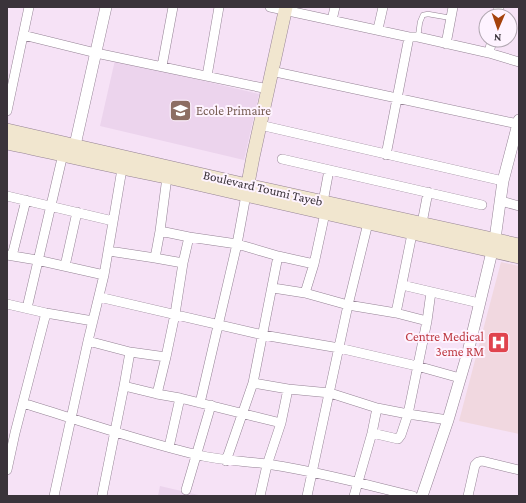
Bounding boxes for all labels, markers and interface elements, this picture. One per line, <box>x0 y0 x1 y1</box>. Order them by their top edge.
north arrow <box>478 8 518 48</box>
text: N <box>493 32 502 44</box>
school or university icon: Ecole Primaire <box>167 97 193 123</box>
place label: Ecole Primaire <box>196 103 271 118</box>
street label: Boulevard Toumi Tayeb <box>202 167 324 209</box>
place label: Centre Medical 3eme RM <box>405 329 485 359</box>
hospital icon: Centre Medical 3eme RM <box>486 330 512 356</box>

